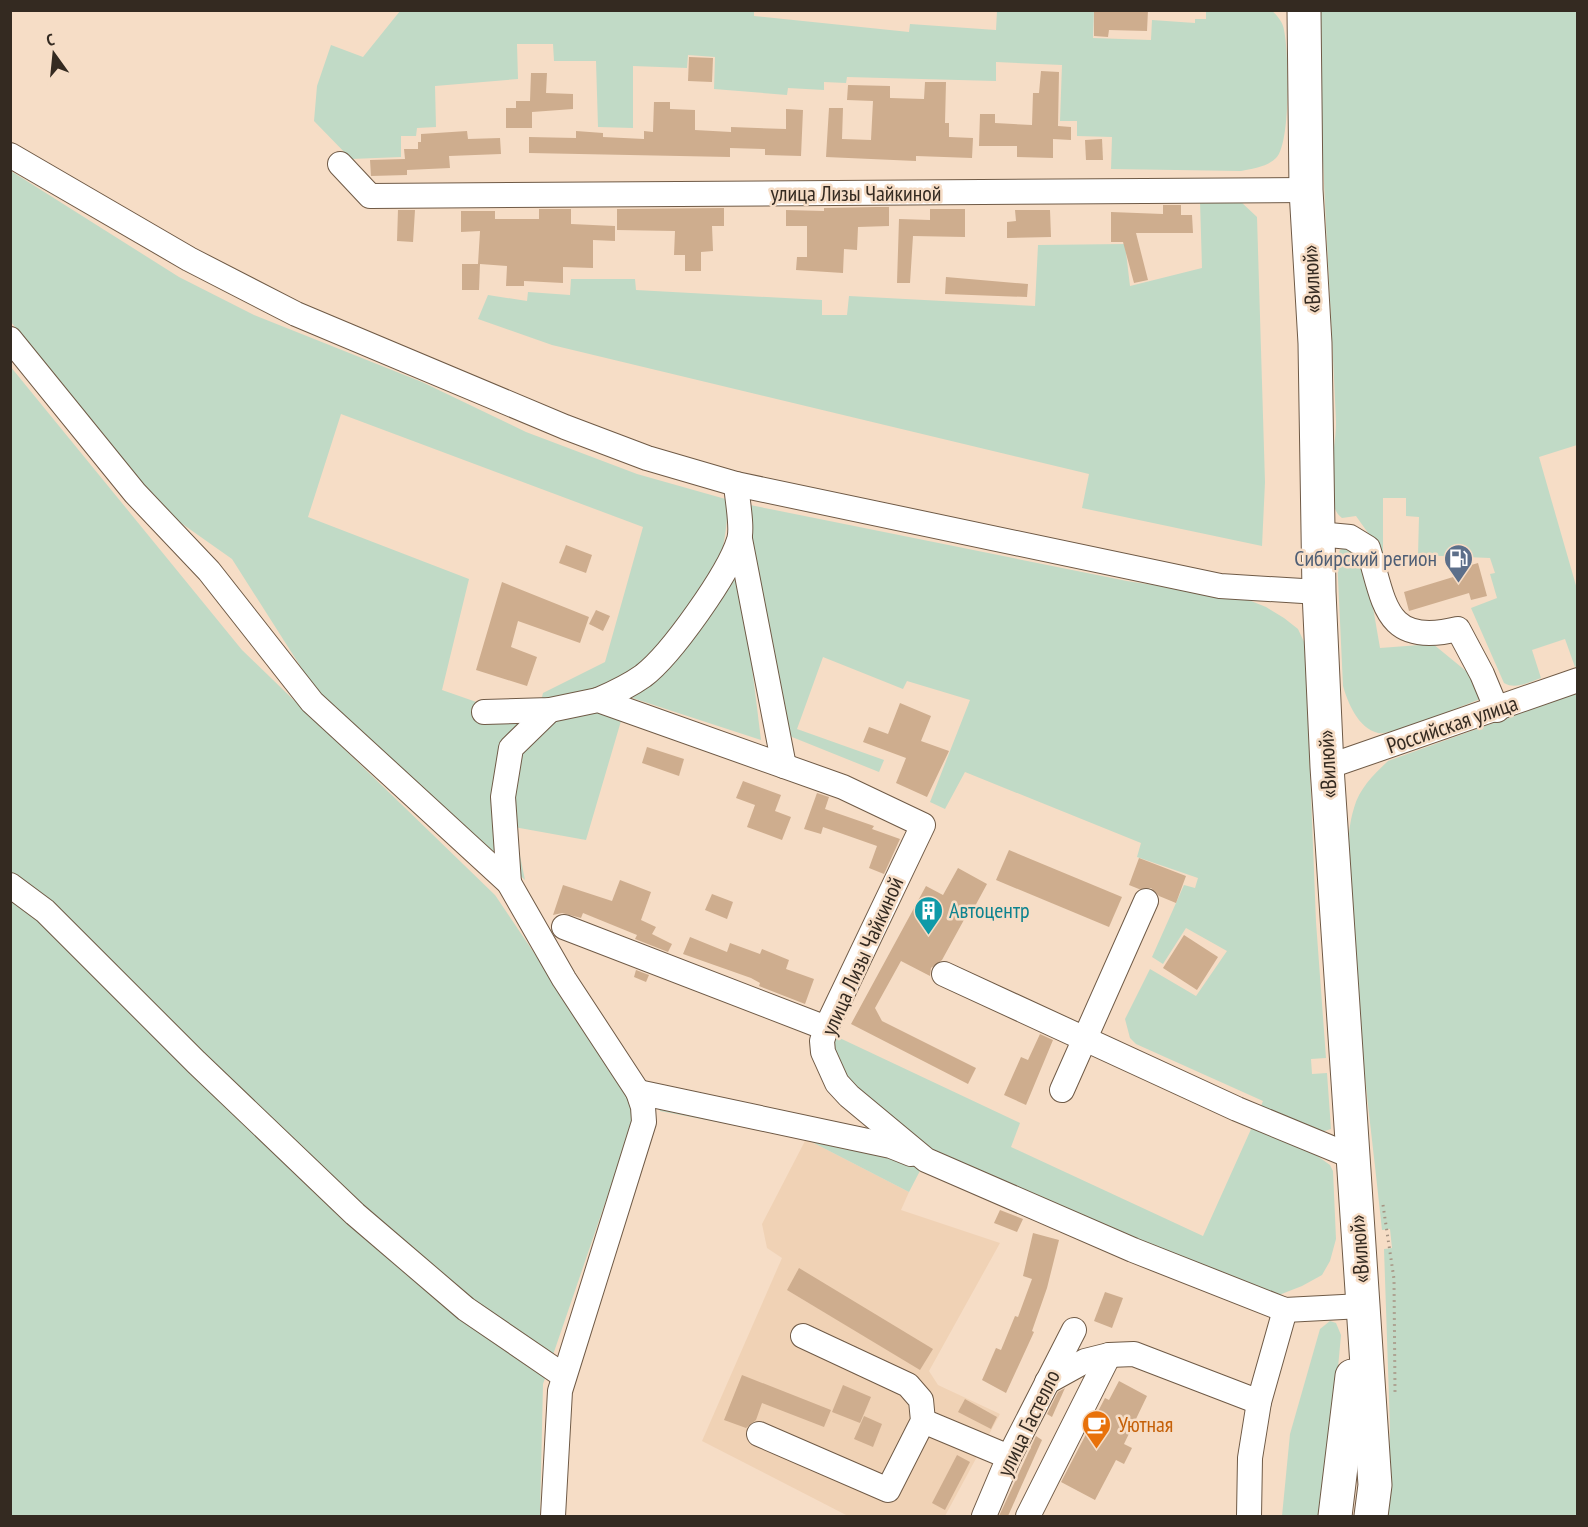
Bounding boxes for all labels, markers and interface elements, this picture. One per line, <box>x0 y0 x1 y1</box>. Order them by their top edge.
north arrow <box>24 24 84 84</box>
text: С <box>44 29 57 50</box>
street label: улица Лизы Чайкиной <box>771 179 941 207</box>
street label: «Вилюй» <box>1295 244 1327 314</box>
fuel station icon: Сибирский регион <box>1442 542 1474 584</box>
place label: Сибирский регион <box>1294 544 1437 572</box>
street label: Российская улица <box>1383 689 1521 759</box>
street label: «Вилюй» <box>1311 729 1343 799</box>
street label: улица Лизы Чайкиной <box>814 872 910 1040</box>
building icon: Автоцентр <box>912 894 944 936</box>
place label: Автоцентр <box>949 896 1030 924</box>
street label: «Вилюй» <box>1343 1214 1375 1284</box>
street label: улица Гастелло <box>990 1365 1066 1481</box>
cafe icon: Уютная <box>1081 1408 1113 1450</box>
place label: Уютная <box>1118 1410 1173 1438</box>

